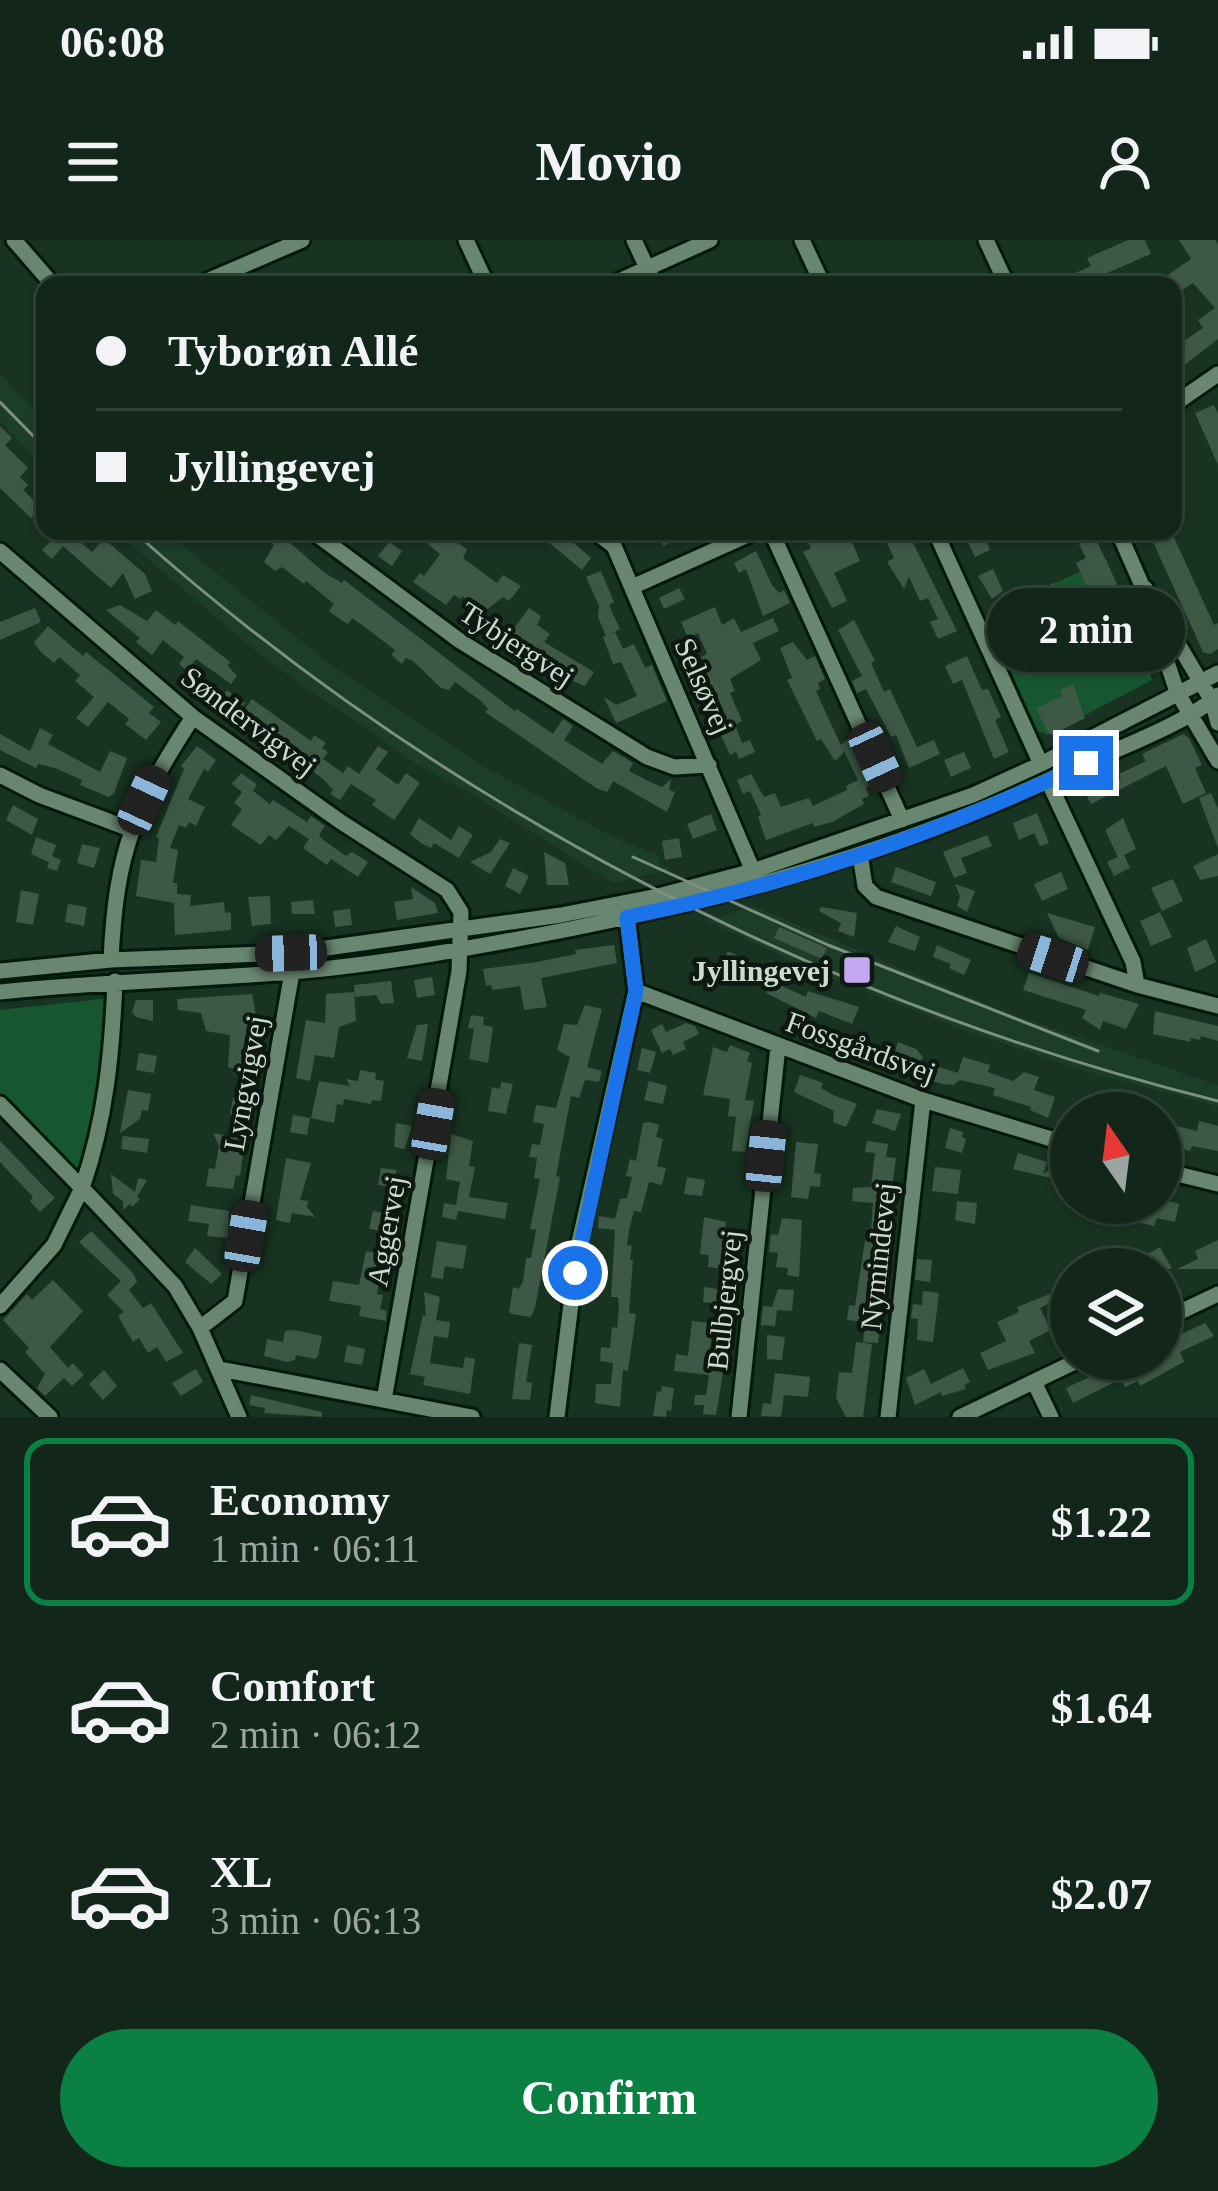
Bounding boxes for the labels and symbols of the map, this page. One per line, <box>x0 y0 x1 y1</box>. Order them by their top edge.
callout: 2 min <box>987 589 1185 673</box>
street label: Tybjergvej <box>454 595 580 693</box>
street label: Selsøvej <box>668 633 740 739</box>
street label: Søndervigvej <box>175 660 323 782</box>
car <box>843 717 907 797</box>
route end <box>1059 736 1113 790</box>
car <box>112 760 176 840</box>
car <box>1013 930 1093 986</box>
car <box>254 934 328 972</box>
place label: Jyllingevej <box>692 954 830 987</box>
marker: Jyllingevej <box>841 954 873 986</box>
street label: Fossgårdsvej <box>782 1005 940 1089</box>
street label: Lyngvigvej <box>217 1013 273 1153</box>
car <box>409 1085 457 1163</box>
north arrow <box>1050 1092 1182 1224</box>
car <box>744 1118 788 1194</box>
street label: Aggervej <box>360 1173 412 1289</box>
street label: Nymindevej <box>854 1181 902 1331</box>
car <box>222 1197 270 1275</box>
street label: Bulbjergvej <box>700 1228 748 1372</box>
route start <box>548 1246 602 1300</box>

